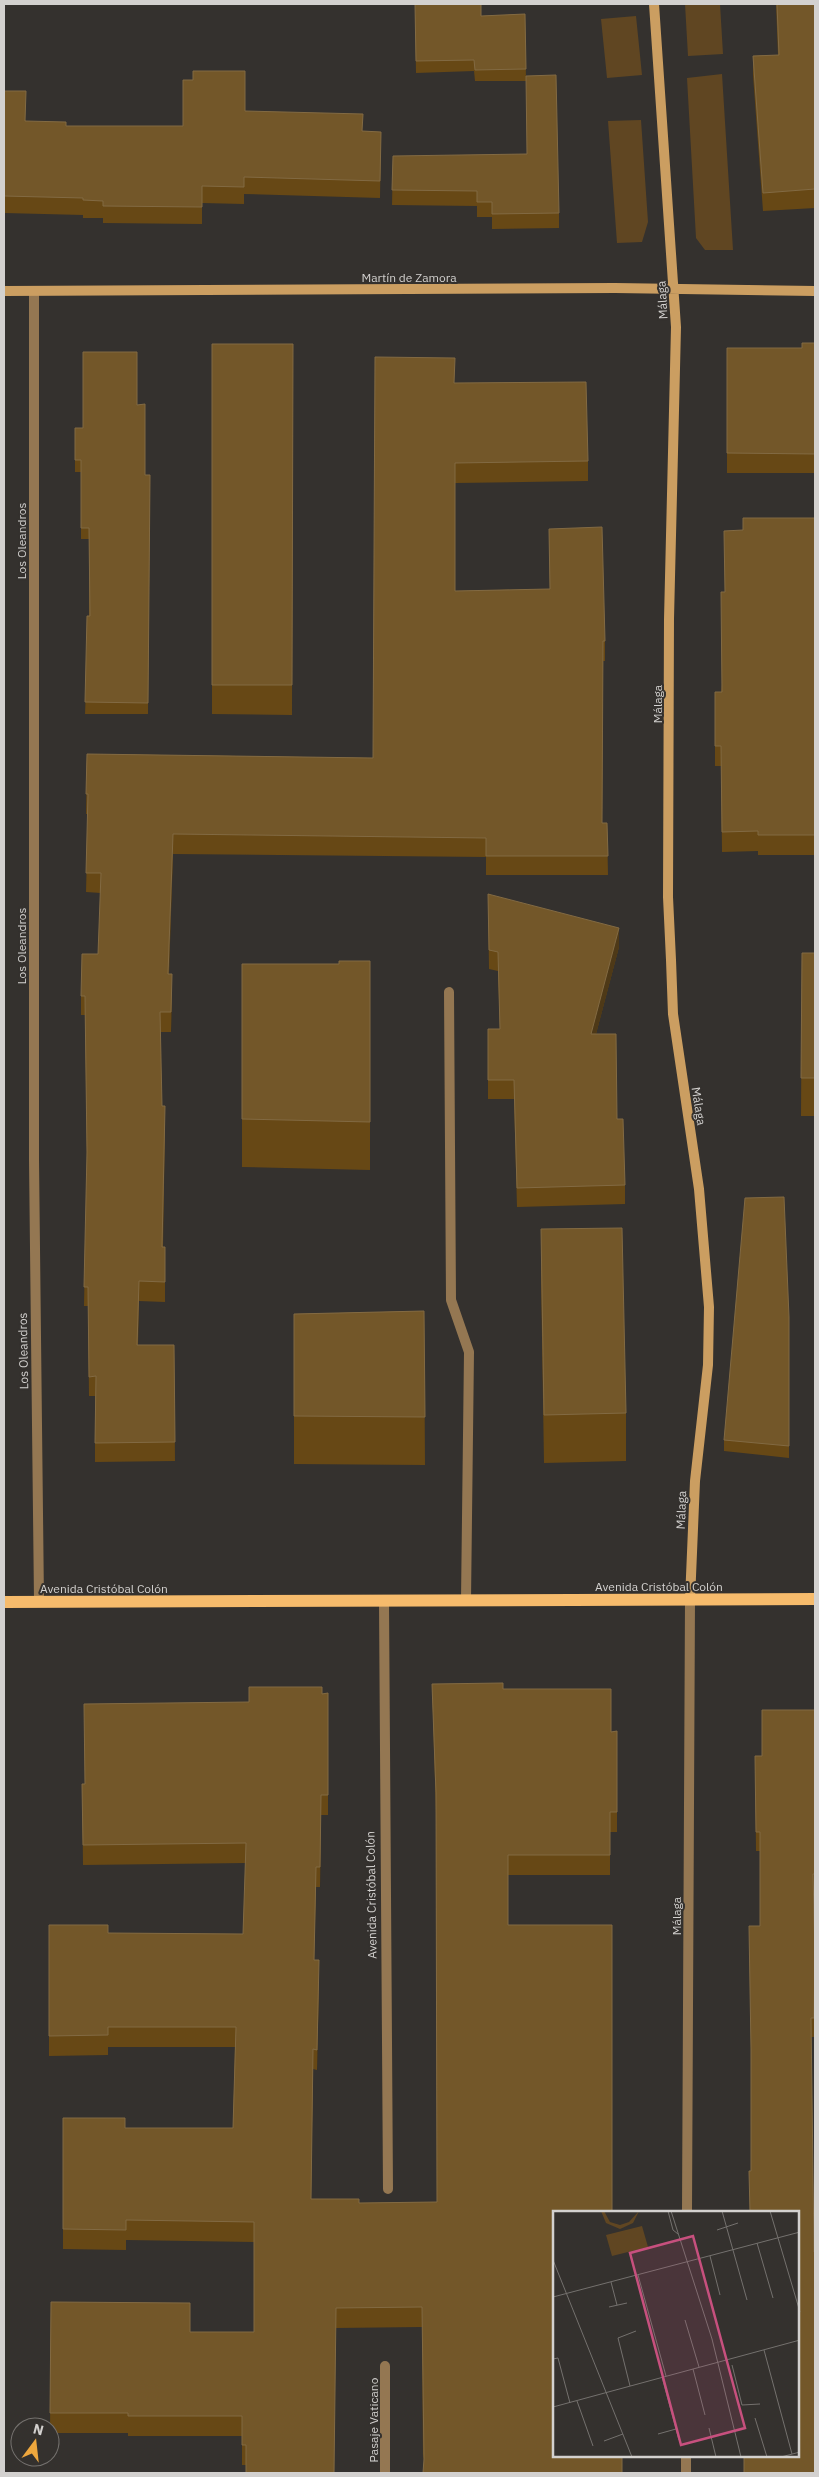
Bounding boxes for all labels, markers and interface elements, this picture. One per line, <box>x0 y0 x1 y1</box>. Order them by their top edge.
street label: Martín de Zamora <box>361 270 457 285</box>
street label: Málaga <box>653 280 670 320</box>
street label: Los Oleandros <box>14 502 29 579</box>
street label: Málaga <box>650 684 665 723</box>
street label: Los Oleandros <box>14 907 29 984</box>
street label: Málaga <box>689 1086 710 1127</box>
street label: Los Oleandros <box>15 1312 31 1389</box>
street label: Málaga <box>673 1490 689 1530</box>
street label: Avenida Cristóbal Colón <box>595 1579 723 1594</box>
street label: Avenida Cristóbal Colón <box>40 1581 168 1596</box>
street label: Avenida Cristóbal Colón <box>362 1831 380 1959</box>
street label: Málaga <box>669 1896 684 1935</box>
inset map <box>553 2211 799 2457</box>
street label: Pasaje Vaticano <box>366 2377 381 2462</box>
north arrow <box>10 2417 60 2467</box>
text: N <box>31 2419 46 2439</box>

